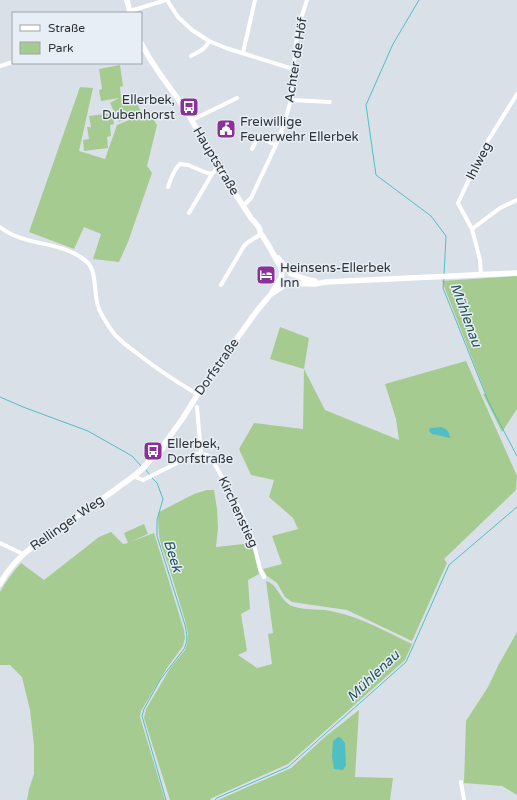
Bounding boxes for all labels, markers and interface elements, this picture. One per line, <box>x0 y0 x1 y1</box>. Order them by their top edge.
legend <box>12 12 142 64</box>
street label: Achter de Höf <box>281 16 311 104</box>
text: Straße <box>48 21 85 35</box>
text: Park <box>48 41 74 55</box>
place label: Ellerbek, Dubenhorst <box>102 92 175 123</box>
bus stop icon: Ellerbek, Dubenhorst <box>178 96 200 118</box>
place label: Freiwillige Feuerwehr Ellerbek <box>240 114 359 145</box>
public building icon: Freiwillige Feuerwehr Ellerbek <box>215 118 237 140</box>
street label: Hauptstraße <box>189 124 243 198</box>
street label: Ihlweg <box>463 139 495 183</box>
place label: Heinsens-Ellerbek Inn <box>280 260 391 291</box>
hotel icon: Heinsens-Ellerbek Inn <box>255 264 277 286</box>
water label: Mühlenau <box>447 281 486 351</box>
street label: Dorfstraße <box>191 335 243 399</box>
place label: Ellerbek, Dorfstraße <box>167 436 233 467</box>
bus stop icon: Ellerbek, Dorfstraße <box>142 440 164 462</box>
street label: Kirchenstieg <box>215 474 261 550</box>
street label: Rellinger Weg <box>27 492 107 554</box>
water label: Beek <box>160 538 186 576</box>
water label: Mühlenau <box>343 646 404 705</box>

